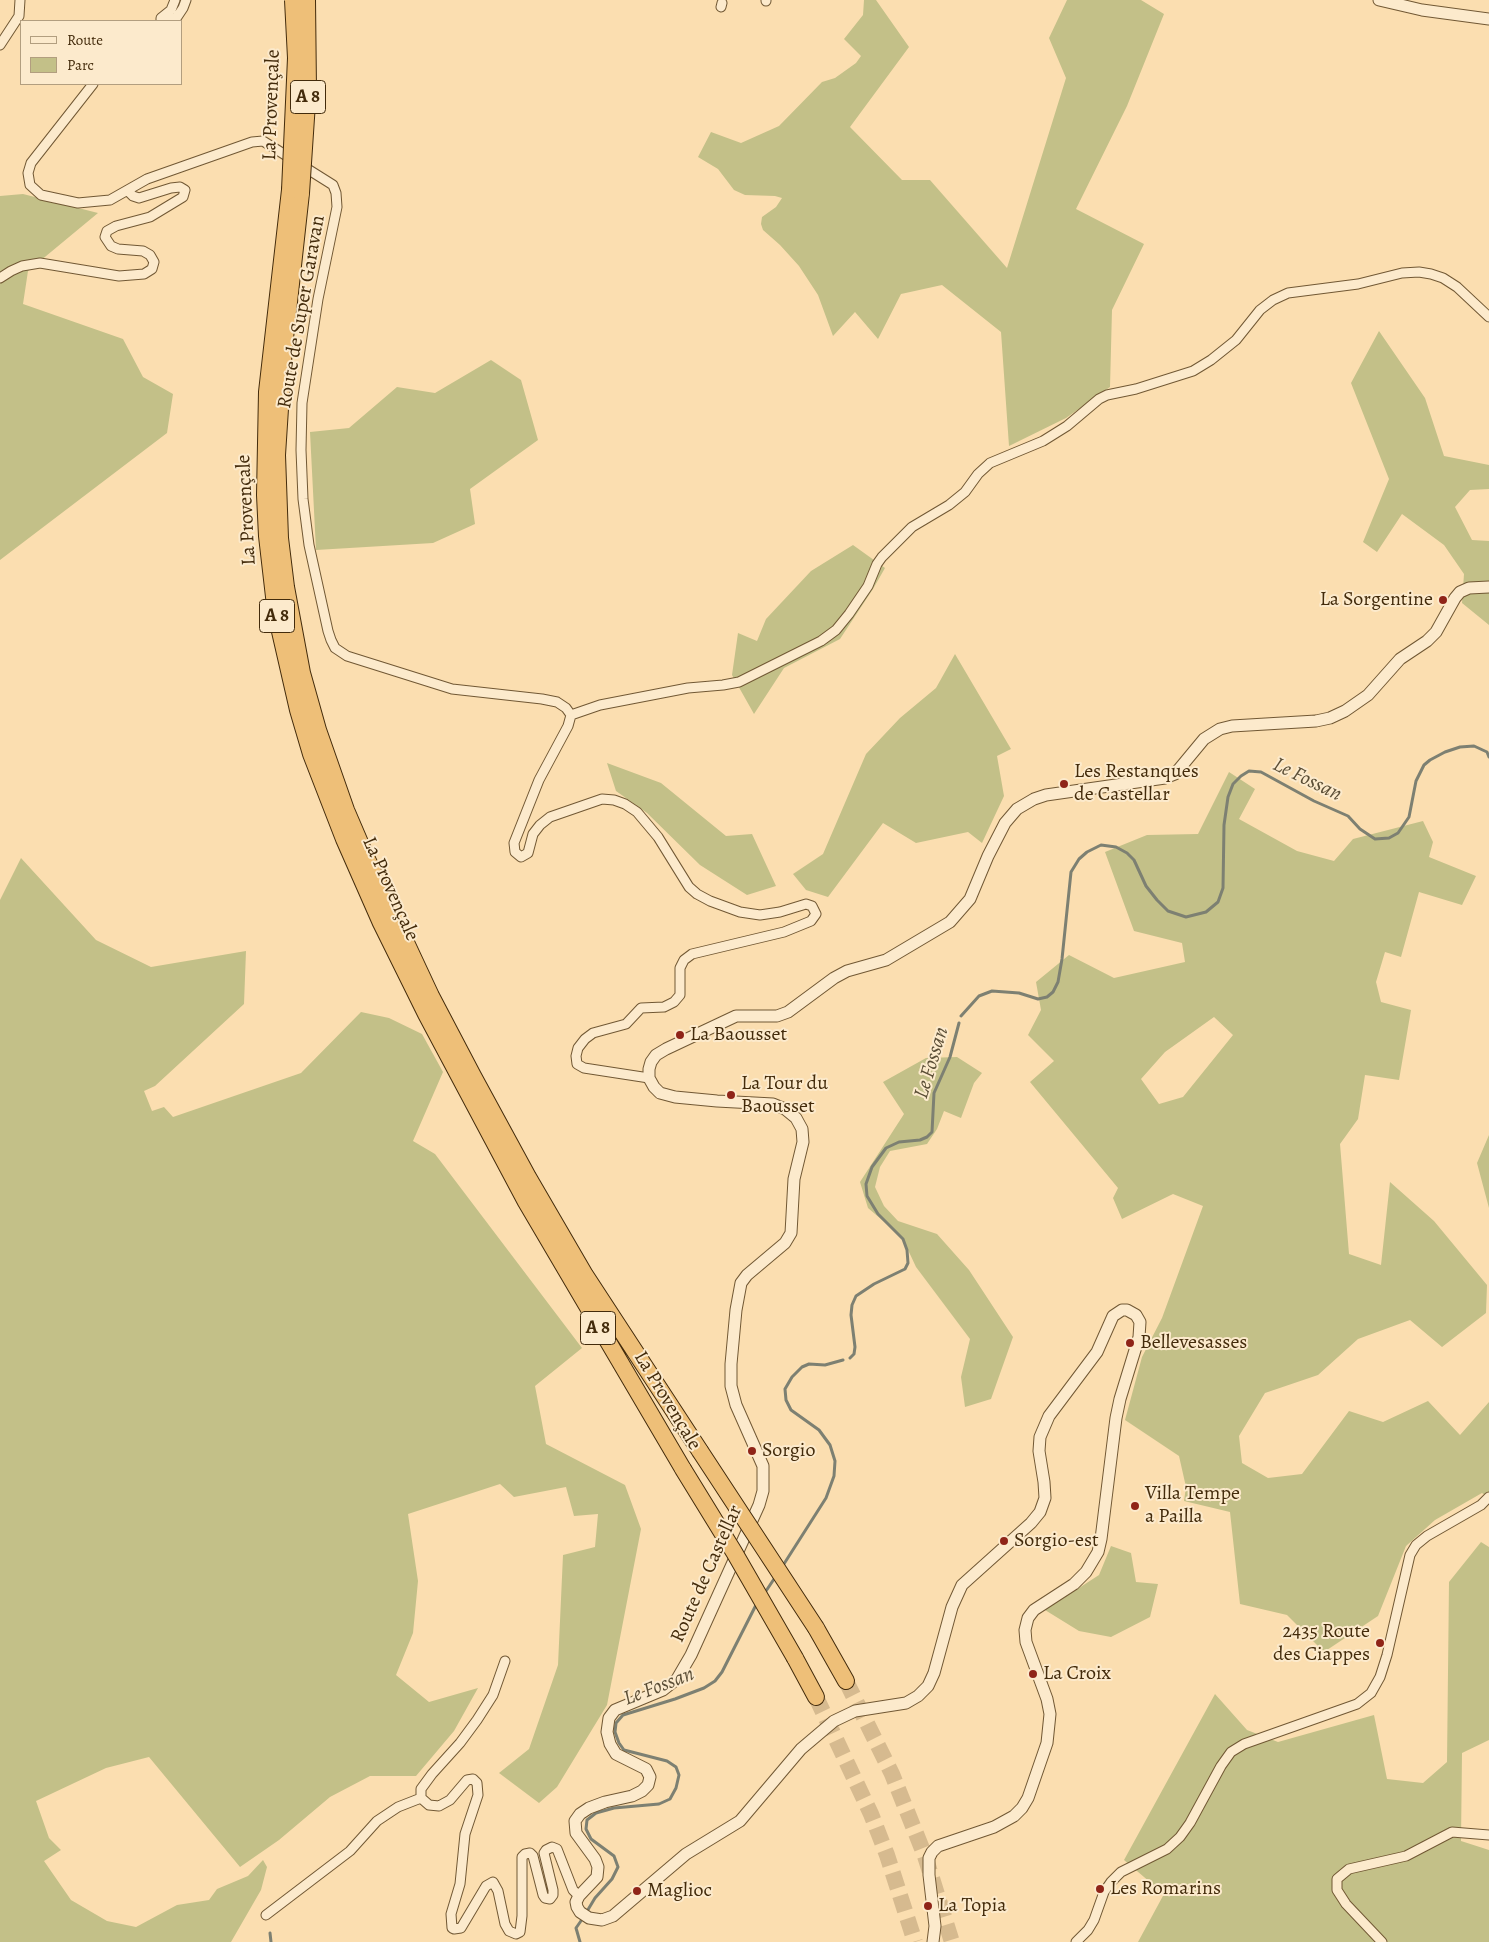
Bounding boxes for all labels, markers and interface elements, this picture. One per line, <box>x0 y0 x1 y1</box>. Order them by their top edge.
legend <box>20 20 182 85</box>
text: Route <box>67 30 103 50</box>
street label: La Provençale <box>258 49 286 161</box>
text: Parc <box>67 55 94 75</box>
road number: A 8 <box>290 80 326 114</box>
street label: Route de Super Garavan <box>273 213 331 411</box>
street label: La Provençale <box>232 454 262 566</box>
place label: La Sorgentine <box>1320 588 1433 612</box>
marker: La Sorgentine <box>1437 594 1449 606</box>
road number: A 8 <box>260 600 294 632</box>
water label: Le Fossan <box>1268 753 1346 807</box>
place label: Les Restanques de Castellar <box>1074 760 1199 807</box>
marker: Les Restanques de Castellar <box>1058 778 1070 790</box>
street label: La Provençale <box>356 833 424 945</box>
place label: La Baousset <box>690 1023 787 1047</box>
water label: Le Fossan <box>909 1024 955 1102</box>
marker: La Baousset <box>674 1029 686 1041</box>
place label: La Tour du Baousset <box>741 1072 828 1119</box>
marker: La Tour du Baousset <box>725 1089 737 1101</box>
road number: A 8 <box>580 1312 616 1345</box>
place label: Bellevesasses <box>1140 1331 1247 1355</box>
marker: Bellevesasses <box>1124 1337 1136 1349</box>
street label: La Provençale <box>628 1347 706 1455</box>
place label: Sorgio <box>762 1439 815 1463</box>
marker: Sorgio <box>746 1445 758 1457</box>
place label: Villa Tempe a Pailla <box>1145 1482 1240 1529</box>
marker: Villa Tempe a Pailla <box>1129 1500 1141 1512</box>
street label: Route de Castellar <box>666 1502 748 1646</box>
place label: Sorgio-est <box>1014 1529 1099 1553</box>
marker: Sorgio-est <box>998 1535 1010 1547</box>
place label: 2435 Route des Ciappes <box>1273 1620 1370 1667</box>
marker: 2435 Route des Ciappes <box>1374 1637 1386 1649</box>
water label: Le Fossan <box>620 1662 698 1712</box>
place label: La Croix <box>1043 1662 1111 1686</box>
marker: La Croix <box>1027 1668 1039 1680</box>
place label: Les Romarins <box>1110 1877 1221 1901</box>
place label: Maglioc <box>647 1879 712 1903</box>
marker: Les Romarins <box>1094 1883 1106 1895</box>
marker: Maglioc <box>631 1885 643 1897</box>
place label: La Topia <box>938 1894 1007 1918</box>
marker: La Topia <box>922 1900 934 1912</box>

